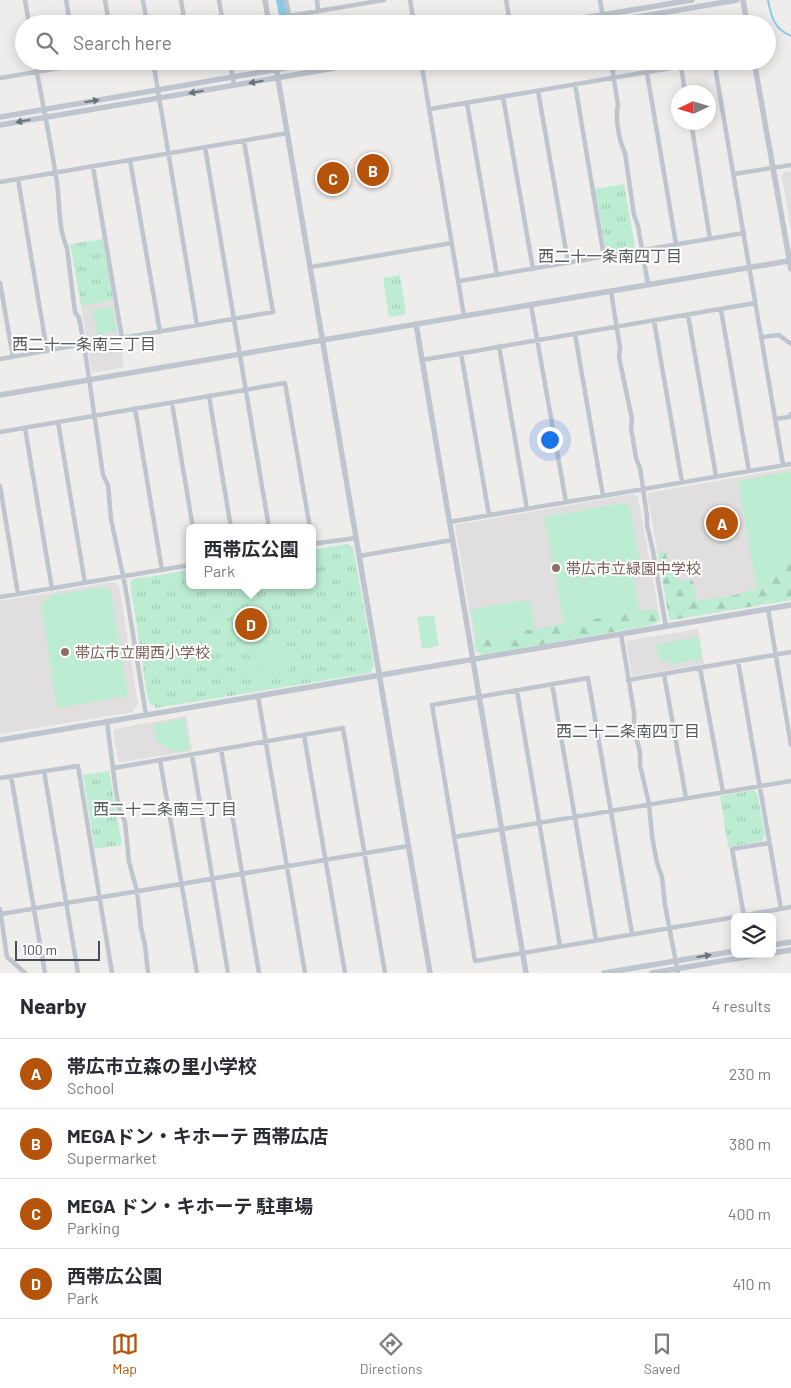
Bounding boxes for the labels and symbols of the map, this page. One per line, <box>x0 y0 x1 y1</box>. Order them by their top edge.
one-way arrow <box>248 78 264 86</box>
north arrow <box>671 85 716 130</box>
one-way arrow <box>188 88 204 96</box>
one-way arrow <box>84 97 100 105</box>
one-way arrow <box>14 118 30 126</box>
pin: B <box>357 151 389 189</box>
pin: C <box>317 159 349 197</box>
district label: 西二十一条南四丁目 <box>538 246 682 265</box>
district label: 西二十一条南三丁目 <box>12 334 156 353</box>
your location <box>537 427 563 453</box>
pin: A <box>706 504 738 542</box>
place label: 帯広市立緑園中学校 <box>566 559 701 577</box>
marker: 帯広市立緑園中学校 <box>550 562 562 574</box>
pin: D <box>235 605 267 643</box>
place label: 帯広市立開西小学校 <box>75 643 210 661</box>
marker: 帯広市立開西小学校 <box>59 646 71 658</box>
district label: 西二十二条南四丁目 <box>556 721 700 740</box>
district label: 西二十二条南三丁目 <box>93 799 237 818</box>
scale bar <box>15 938 100 961</box>
one-way arrow <box>696 952 712 960</box>

